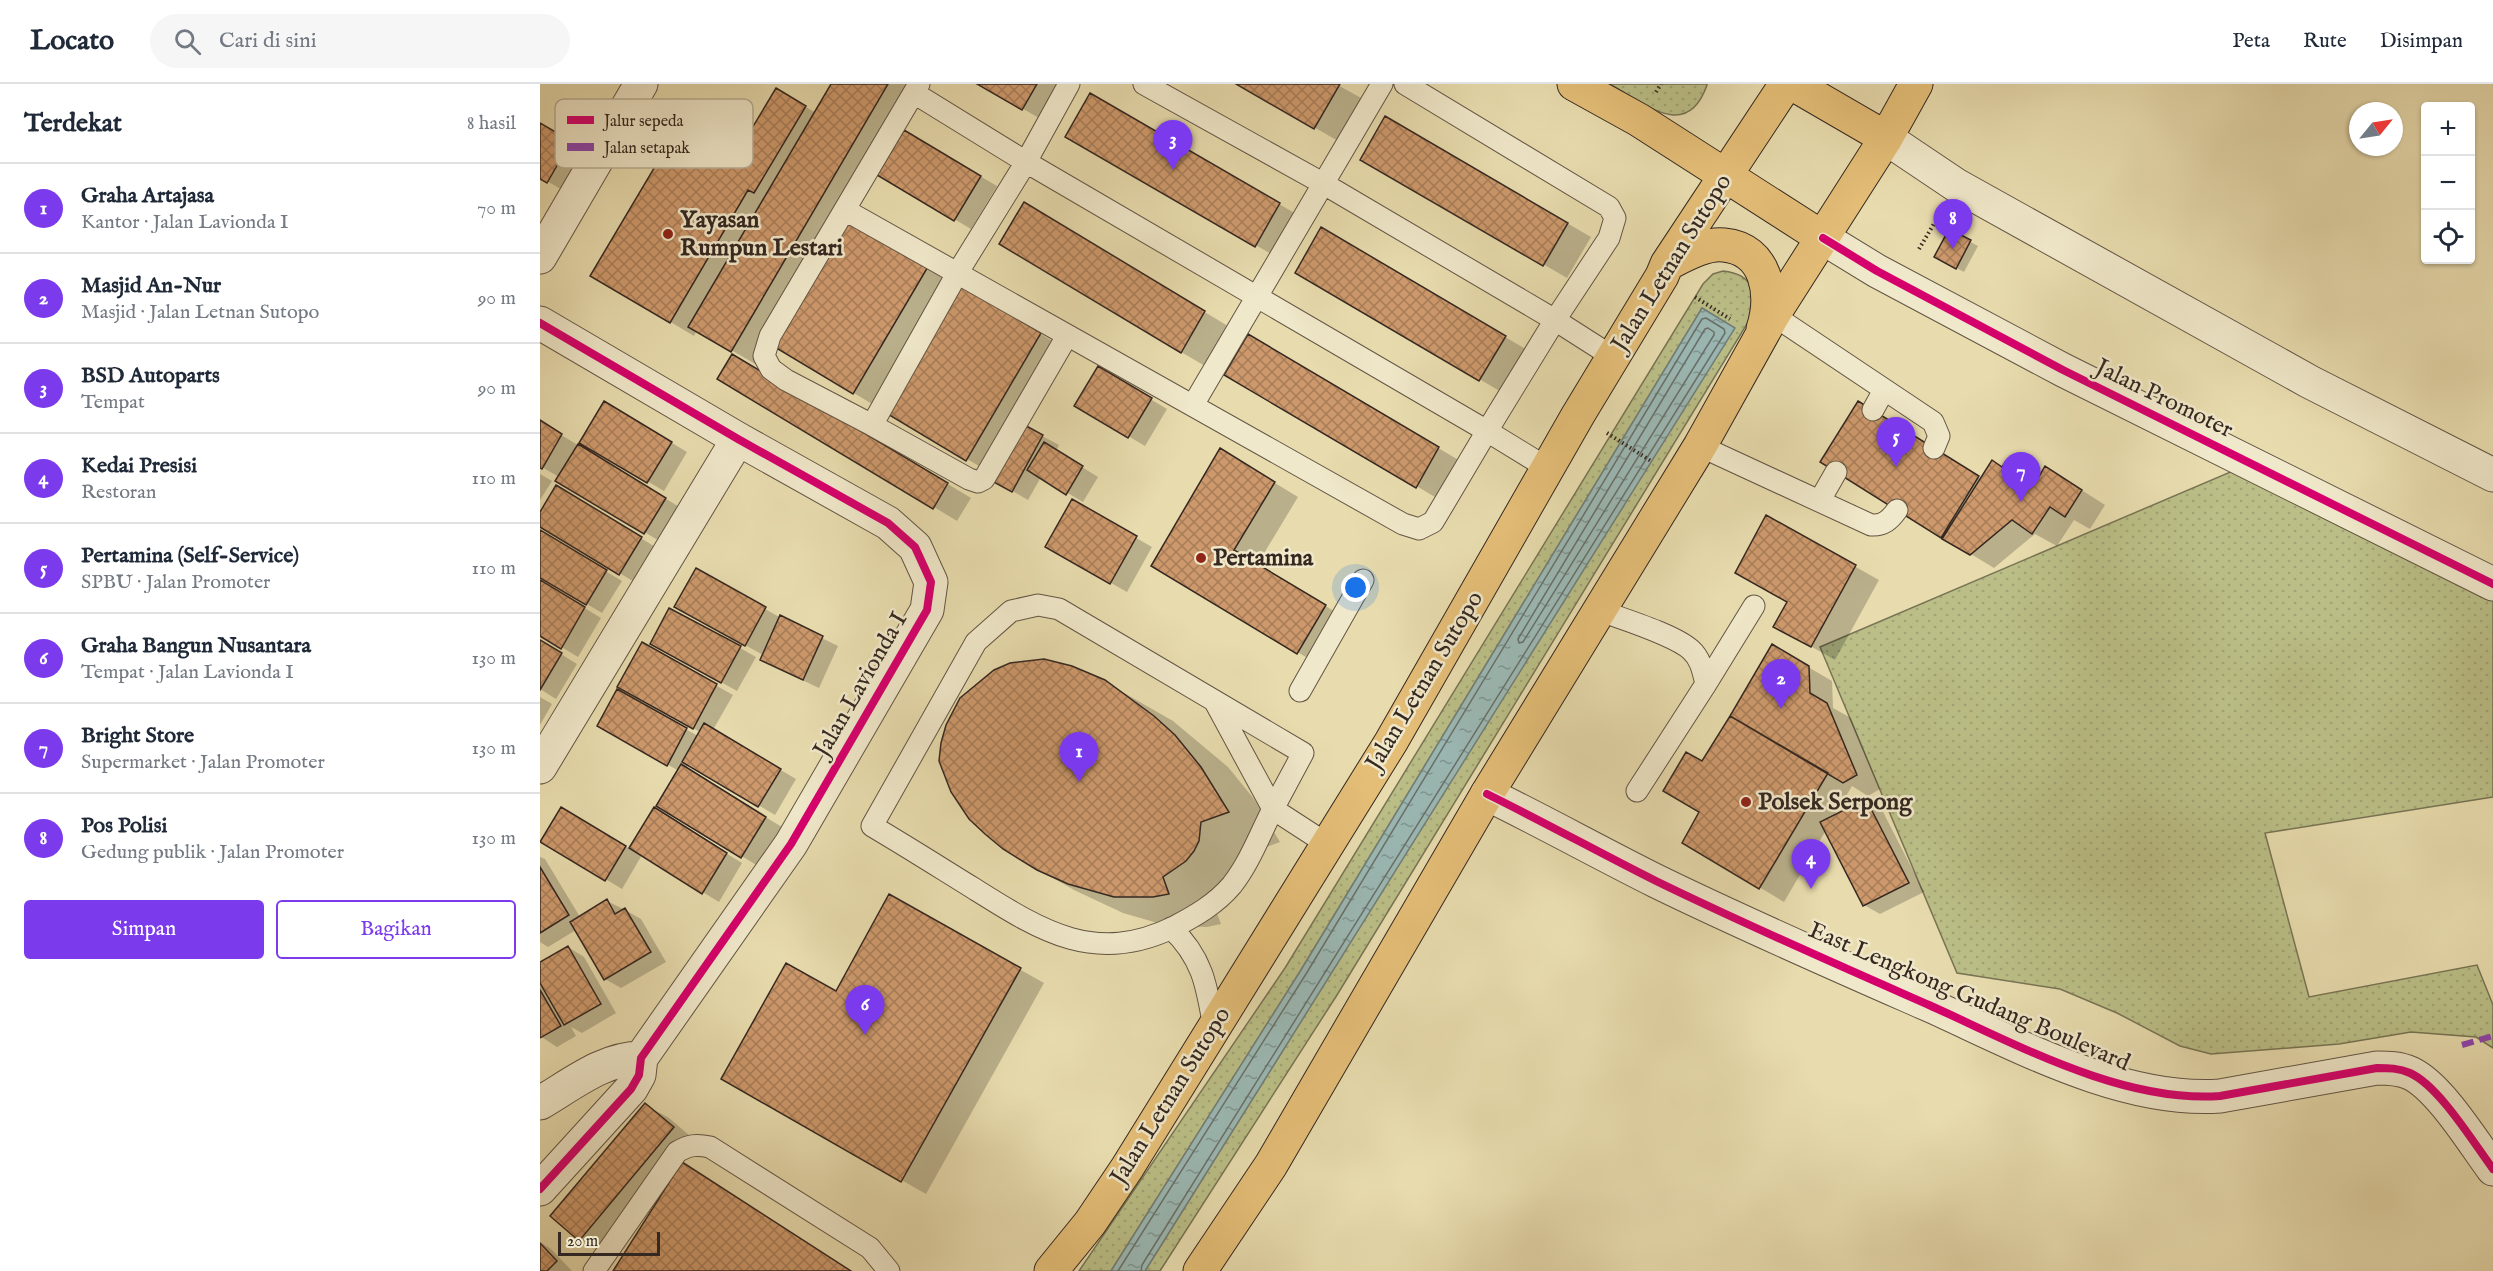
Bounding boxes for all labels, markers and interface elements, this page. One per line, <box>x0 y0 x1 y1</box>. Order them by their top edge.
search box <box>150 14 570 68</box>
text: Locato <box>30 24 114 59</box>
icon: search <box>171 25 204 58</box>
text: Cari di sini <box>219 27 317 55</box>
text: Peta <box>2232 28 2270 55</box>
text: Rute <box>2303 28 2347 55</box>
text: Disimpan <box>2380 28 2463 55</box>
legend <box>555 99 753 168</box>
north arrow <box>2349 102 2403 156</box>
map controls <box>2421 102 2475 264</box>
button: + <box>2421 102 2475 156</box>
text: Terdekat <box>24 107 122 140</box>
text: 8 hasil <box>467 111 516 136</box>
text: Jalur sepeda <box>602 112 684 132</box>
pin: 3 <box>1154 120 1192 170</box>
text: Jalan setapak <box>602 139 690 159</box>
button: − <box>2421 156 2475 210</box>
street label: Jalan Letnan Sutopo <box>1603 168 1739 360</box>
text: Graha Artajasa <box>81 182 214 210</box>
text: 1 <box>40 196 47 221</box>
text: 70 m <box>477 196 516 221</box>
pin: 8 <box>1934 200 1972 249</box>
place label: Yayasan Rumpun Lestari <box>680 205 844 264</box>
text: Kantor · Jalan Lavionda I <box>81 210 289 235</box>
button: locate <box>2421 210 2475 264</box>
marker: Yayasan Rumpun Lestari <box>661 227 675 241</box>
text: Masjid An-Nur <box>81 272 221 300</box>
text: 2 <box>39 286 48 311</box>
text: 90 m <box>478 286 516 311</box>
text: Masjid · Jalan Letnan Sutopo <box>81 300 319 325</box>
street label: Jalan Promoter <box>2087 351 2238 446</box>
text: BSD Autoparts <box>81 362 220 390</box>
text: 3 <box>40 376 47 401</box>
text: 90 m <box>478 376 516 401</box>
text: Tempat <box>81 390 145 415</box>
pin: 5 <box>1876 418 1916 467</box>
text: Kedai Presisi <box>81 452 197 480</box>
pin: 7 <box>2002 452 2040 502</box>
text: 4 <box>39 466 48 491</box>
text: 110 m <box>472 466 516 491</box>
text: Restoran <box>81 480 157 505</box>
text: Pertamina (Self-Service) <box>81 542 299 570</box>
place label: Pertamina <box>1213 543 1314 574</box>
marker: Pertamina <box>1194 551 1208 565</box>
text: 5 <box>40 556 47 581</box>
text: 110 m <box>472 556 516 581</box>
text: SPBU · Jalan Promoter <box>81 570 270 595</box>
your location <box>1341 573 1370 602</box>
street label: Jalan Letnan Sutopo <box>1358 586 1491 779</box>
street label: Jalan Lavionda I <box>805 607 915 766</box>
text: Graha Bangun Nusantara <box>81 632 311 660</box>
text: 6 <box>39 646 48 671</box>
text: 130 m <box>471 646 516 671</box>
text: Tempat · Jalan Lavionda I <box>81 660 294 685</box>
pin: 2 <box>1762 660 1800 709</box>
text: Bright Store <box>81 722 194 750</box>
pin: 1 <box>1060 732 1098 782</box>
text: 7 <box>39 736 48 761</box>
text: 130 m <box>471 736 516 761</box>
text: Supermarket · Jalan Promoter <box>81 750 325 775</box>
place label: Polsek Serpong <box>1758 787 1913 818</box>
marker: Polsek Serpong <box>1739 795 1753 809</box>
text: Pos Polisi <box>81 812 167 840</box>
text: 8 <box>40 826 47 851</box>
text: 130 m <box>471 826 516 851</box>
text: Gedung publik · Jalan Promoter <box>81 840 344 865</box>
pin: 4 <box>1792 840 1830 889</box>
button: Simpan <box>24 900 264 959</box>
button: Bagikan <box>276 900 516 959</box>
street label: East Lengkong Gudang Boulevard <box>1803 915 2135 1079</box>
pin: 6 <box>846 986 884 1035</box>
street label: Jalan Letnan Sutopo <box>1102 1001 1238 1193</box>
scale bar <box>558 1229 660 1256</box>
text: 20 m <box>567 1232 598 1252</box>

